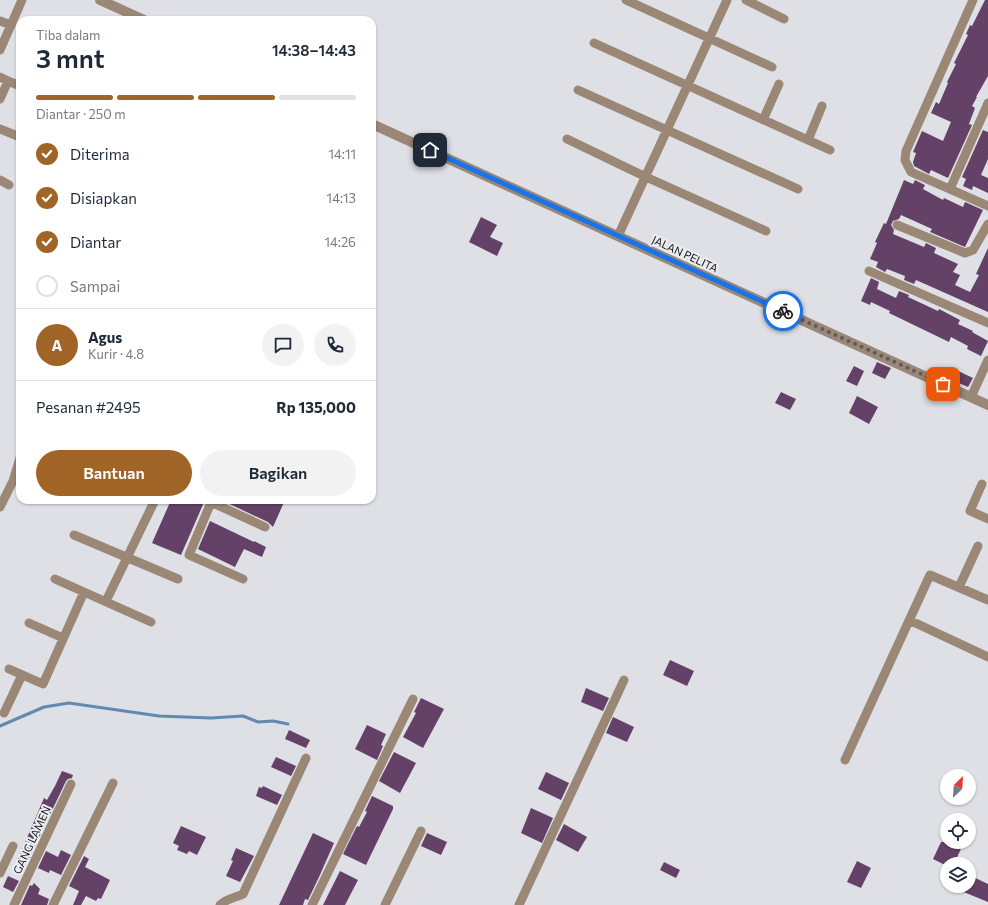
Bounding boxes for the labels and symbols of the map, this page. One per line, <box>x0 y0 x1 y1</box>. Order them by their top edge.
pin <box>413 133 447 167</box>
street label: JALAN PELITA <box>650 233 721 276</box>
courier <box>763 291 803 331</box>
pin <box>926 367 960 401</box>
north arrow <box>940 769 976 805</box>
street label: GANG LAMEN <box>10 804 53 876</box>

